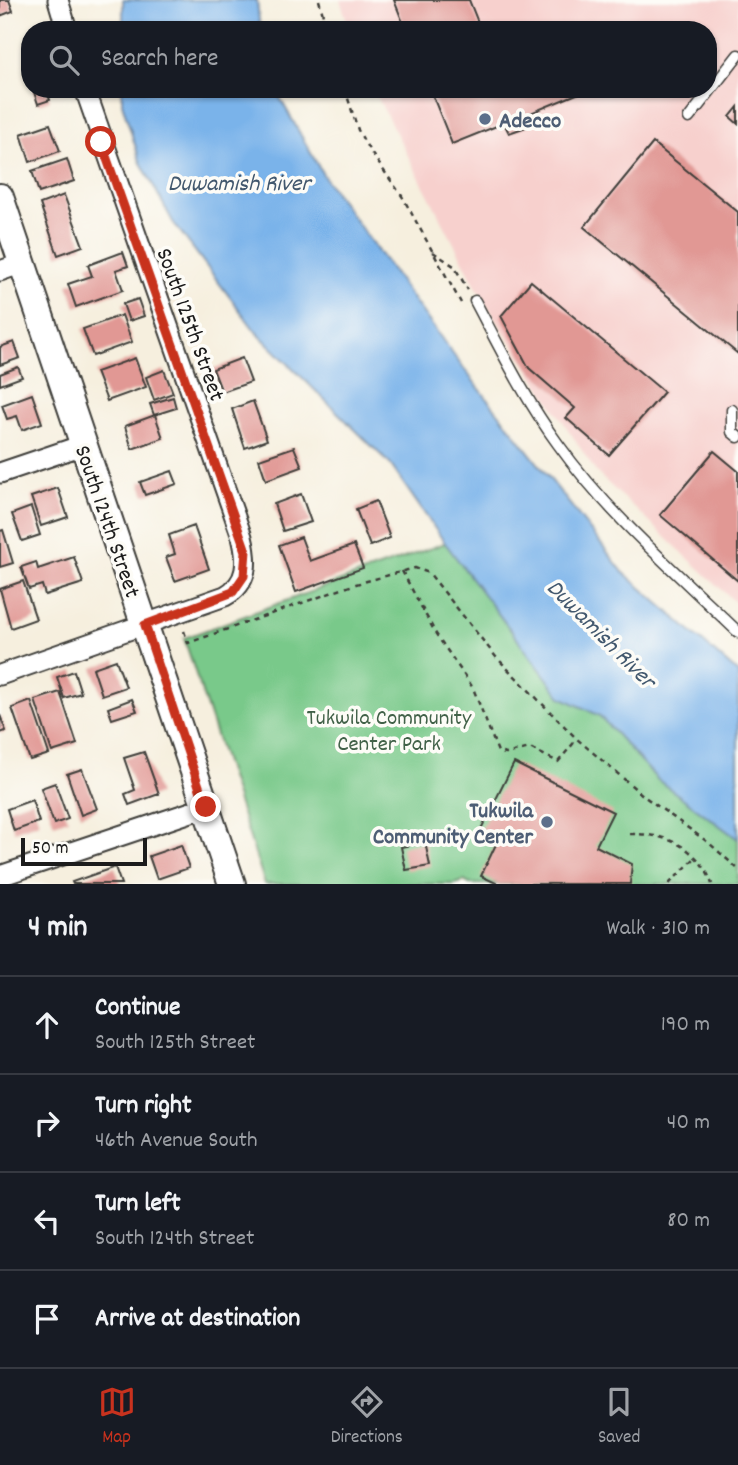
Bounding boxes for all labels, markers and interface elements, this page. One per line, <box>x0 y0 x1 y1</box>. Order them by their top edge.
search box <box>21 21 717 98</box>
icon: search <box>45 41 83 79</box>
text: Search here <box>101 41 219 78</box>
place label: Adecco <box>499 106 561 139</box>
marker: Adecco <box>477 111 493 127</box>
route start <box>85 126 116 157</box>
water label: Duwamish River <box>168 168 313 202</box>
street label: South 125th Street <box>146 244 232 406</box>
street label: South 124th Street <box>64 441 147 603</box>
water label: Duwamish River <box>537 573 664 700</box>
park label: Tukwila Community Center Park <box>307 703 472 762</box>
route end <box>190 791 221 822</box>
place label: Tukwila Community Center <box>373 796 534 855</box>
marker: Tukwila Community Center <box>539 814 555 830</box>
scale bar <box>21 835 147 867</box>
text: 50 m <box>32 836 69 863</box>
text: 4 min <box>28 908 87 951</box>
text: Walk · 310 m <box>606 913 710 946</box>
text: Continue <box>95 990 180 1027</box>
icon: ahead <box>28 1006 66 1044</box>
text: 190 m <box>661 1009 710 1042</box>
text: South 125th Street <box>95 1027 256 1060</box>
text: Turn right <box>95 1088 192 1125</box>
icon: right <box>28 1104 66 1142</box>
text: 40 m <box>667 1107 710 1140</box>
text: 46th Avenue South <box>95 1125 258 1158</box>
text: Turn left <box>95 1186 181 1223</box>
icon: left <box>28 1202 66 1240</box>
text: 80 m <box>667 1205 710 1238</box>
text: South 124th Street <box>95 1223 254 1256</box>
icon: arrive <box>28 1300 66 1338</box>
text: Arrive at destination <box>95 1301 300 1338</box>
tab: Map <box>98 1383 136 1452</box>
tab: Directions <box>331 1383 403 1452</box>
tab: Saved <box>598 1383 640 1452</box>

